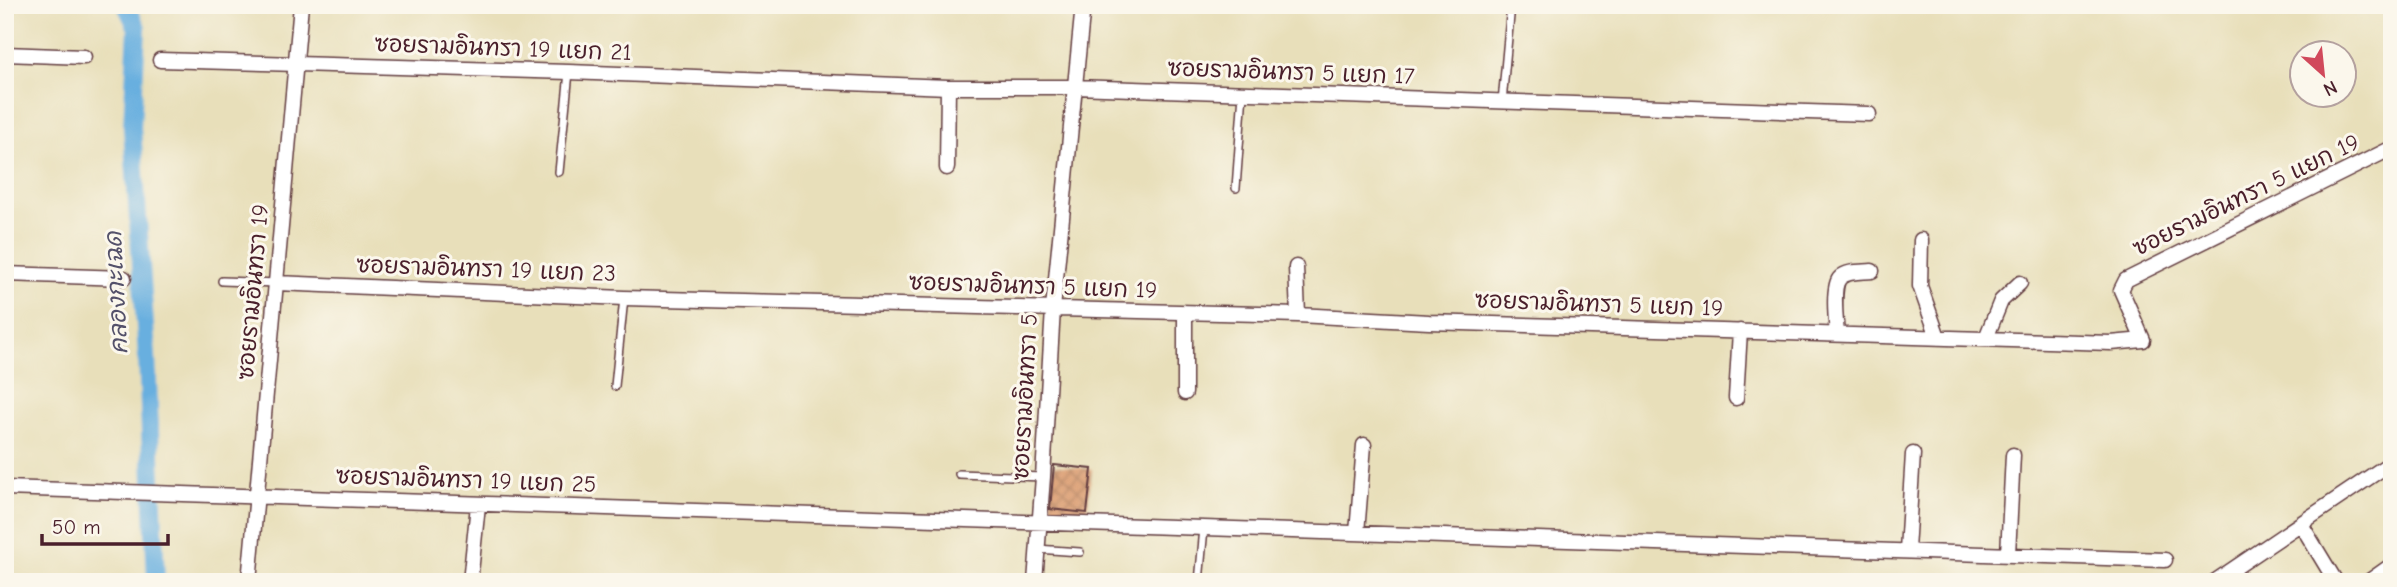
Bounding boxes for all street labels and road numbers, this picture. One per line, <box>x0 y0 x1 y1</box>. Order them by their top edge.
street label: ซอยรามอินทรา 19 แยก 21 <box>374 29 632 66</box>
street label: ซอยรามอินทรา 5 แยก 17 <box>1167 53 1415 90</box>
street label: ซอยรามอินทรา 5 แยก 19 <box>2128 127 2364 262</box>
street label: ซอยรามอินทรา 19 <box>231 203 274 381</box>
street label: ซอยรามอินทรา 19 แยก 23 <box>356 250 616 287</box>
street label: ซอยรามอินทรา 5 แยก 19 <box>908 267 1158 304</box>
street label: ซอยรามอินทรา 5 แยก 19 <box>1474 285 1724 322</box>
street label: ซอยรามอินทรา 5 <box>1006 313 1043 481</box>
street label: ซอยรามอินทรา 19 แยก 25 <box>335 461 597 498</box>

